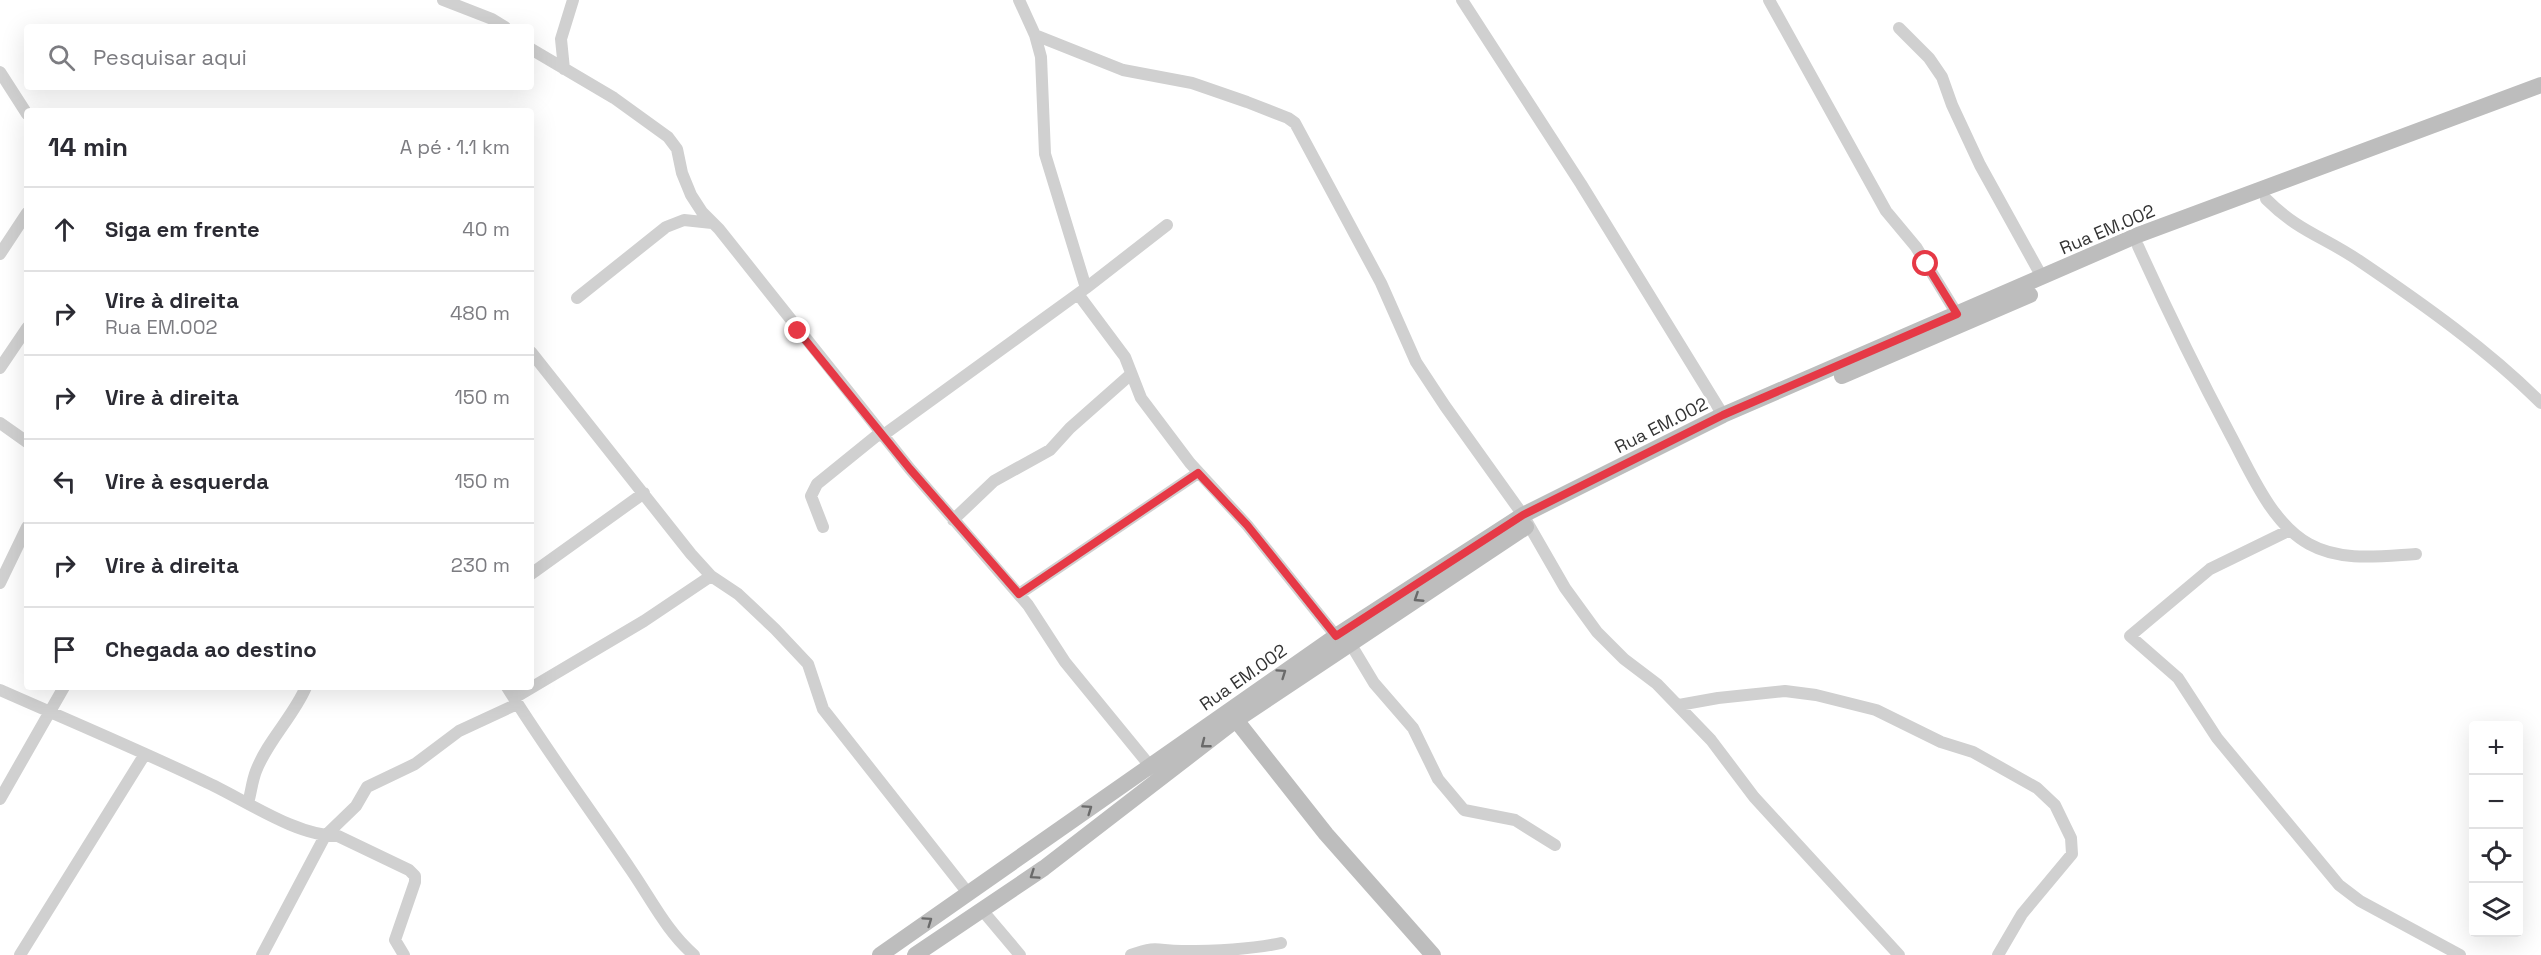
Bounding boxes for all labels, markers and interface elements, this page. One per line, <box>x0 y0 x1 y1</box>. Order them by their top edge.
search box <box>24 24 534 90</box>
icon: search <box>45 41 78 74</box>
text: Pesquisar aqui <box>93 43 247 71</box>
text: 14 min <box>48 130 128 164</box>
text: A pé · 1.1 km <box>400 134 510 160</box>
street label: Rua EM.002 <box>2056 199 2158 259</box>
icon: ahead <box>48 213 81 246</box>
text: Siga em frente <box>105 215 260 243</box>
text: 40 m <box>462 216 510 242</box>
route start <box>1912 250 1938 276</box>
text: Vire à direita <box>105 286 239 314</box>
icon: right <box>48 297 81 330</box>
text: 480 m <box>450 300 510 326</box>
text: Rua EM.002 <box>105 314 218 340</box>
route end <box>784 317 810 343</box>
icon: right <box>48 381 81 414</box>
text: Vire à direita <box>105 383 239 411</box>
text: 150 m <box>455 384 510 410</box>
street label: Rua EM.002 <box>1611 392 1711 458</box>
icon: left <box>48 465 81 498</box>
text: Vire à esquerda <box>105 467 269 495</box>
text: 150 m <box>455 468 510 494</box>
icon: right <box>48 549 81 582</box>
text: Vire à direita <box>105 551 239 579</box>
text: 230 m <box>451 552 510 578</box>
one-way arrow <box>1414 591 1424 603</box>
icon: arrive <box>48 633 81 666</box>
text: Chegada ao destino <box>105 635 317 663</box>
street label: Rua EM.002 <box>1195 639 1291 715</box>
one-way arrow <box>1275 669 1286 680</box>
map controls <box>2469 721 2523 937</box>
button: + <box>2469 721 2523 775</box>
one-way arrow <box>1201 736 1212 747</box>
button: − <box>2469 775 2523 829</box>
one-way arrow <box>1081 805 1092 816</box>
button: locate <box>2469 829 2523 883</box>
one-way arrow <box>1029 868 1040 879</box>
button: layers <box>2469 883 2523 937</box>
one-way arrow <box>922 917 933 928</box>

